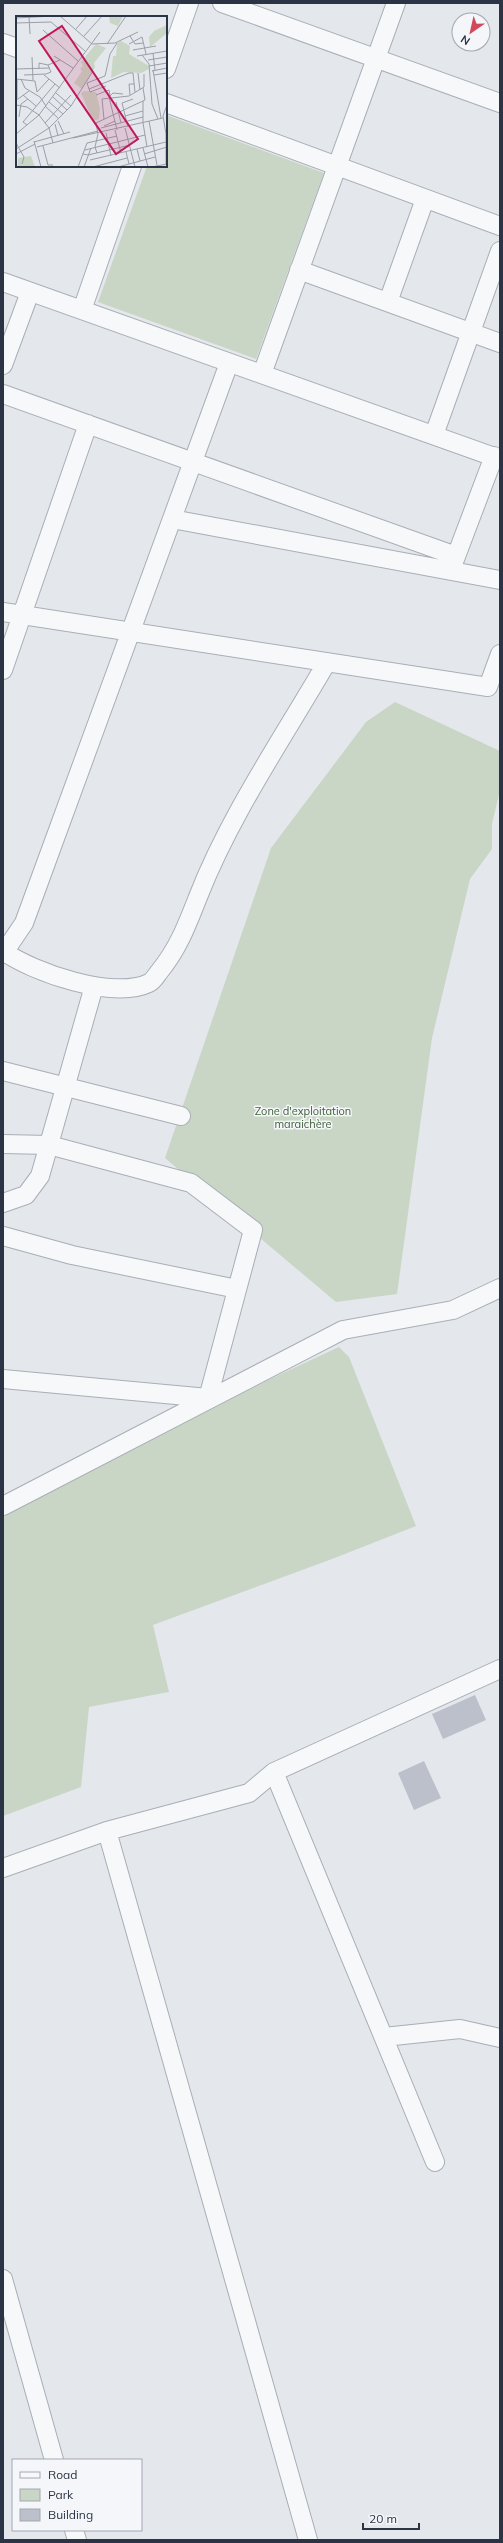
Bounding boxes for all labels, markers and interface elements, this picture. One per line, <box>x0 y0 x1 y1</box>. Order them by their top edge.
north arrow <box>451 12 491 52</box>
inset map <box>16 16 167 167</box>
text: N <box>458 32 473 48</box>
park label: Zone d'exploitation maraichère <box>255 1104 351 1131</box>
legend <box>12 2459 142 2531</box>
text: Road <box>48 2467 77 2482</box>
text: Park <box>48 2487 74 2502</box>
scale bar <box>363 2505 419 2531</box>
text: Building <box>48 2507 93 2522</box>
text: 20 m <box>369 2511 397 2526</box>

